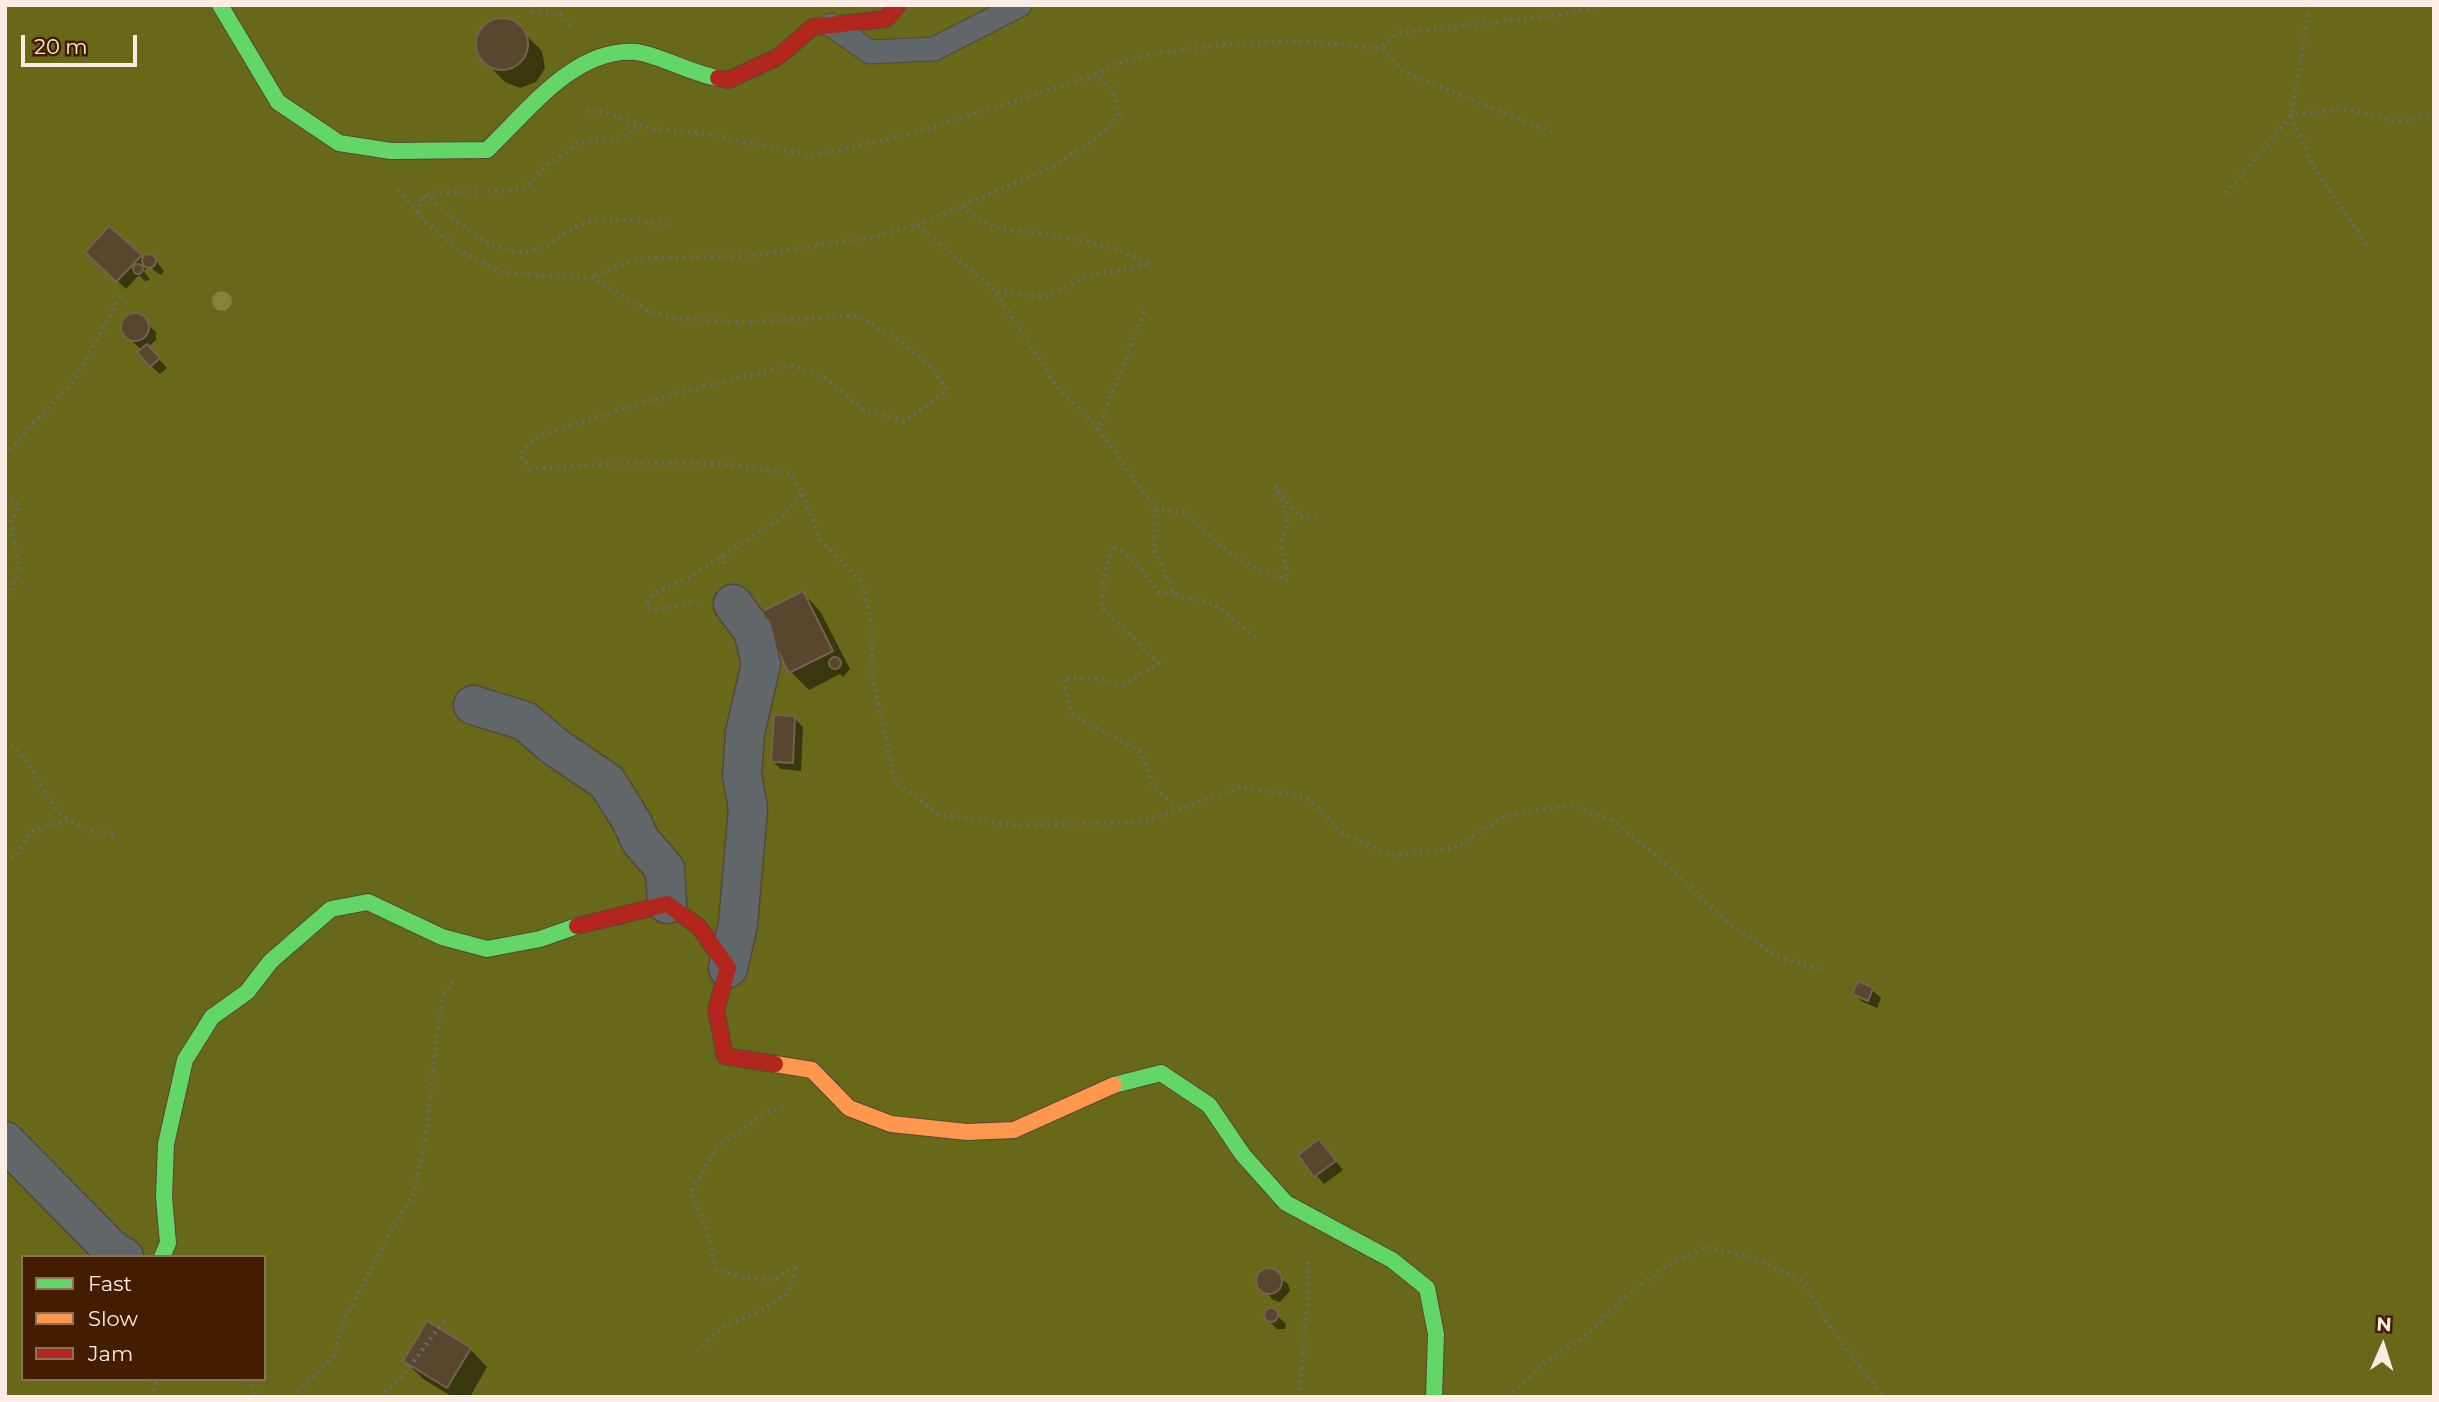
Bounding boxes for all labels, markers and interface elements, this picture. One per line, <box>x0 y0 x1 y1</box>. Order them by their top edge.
scale bar <box>24 21 140 65</box>
text: 20 m <box>34 34 88 59</box>
legend <box>21 1255 266 1381</box>
text: Fast <box>88 1271 132 1296</box>
text: Slow <box>88 1306 138 1331</box>
north arrow <box>2348 1311 2418 1381</box>
text: N <box>2376 1313 2392 1336</box>
text: Jam <box>88 1341 133 1366</box>

